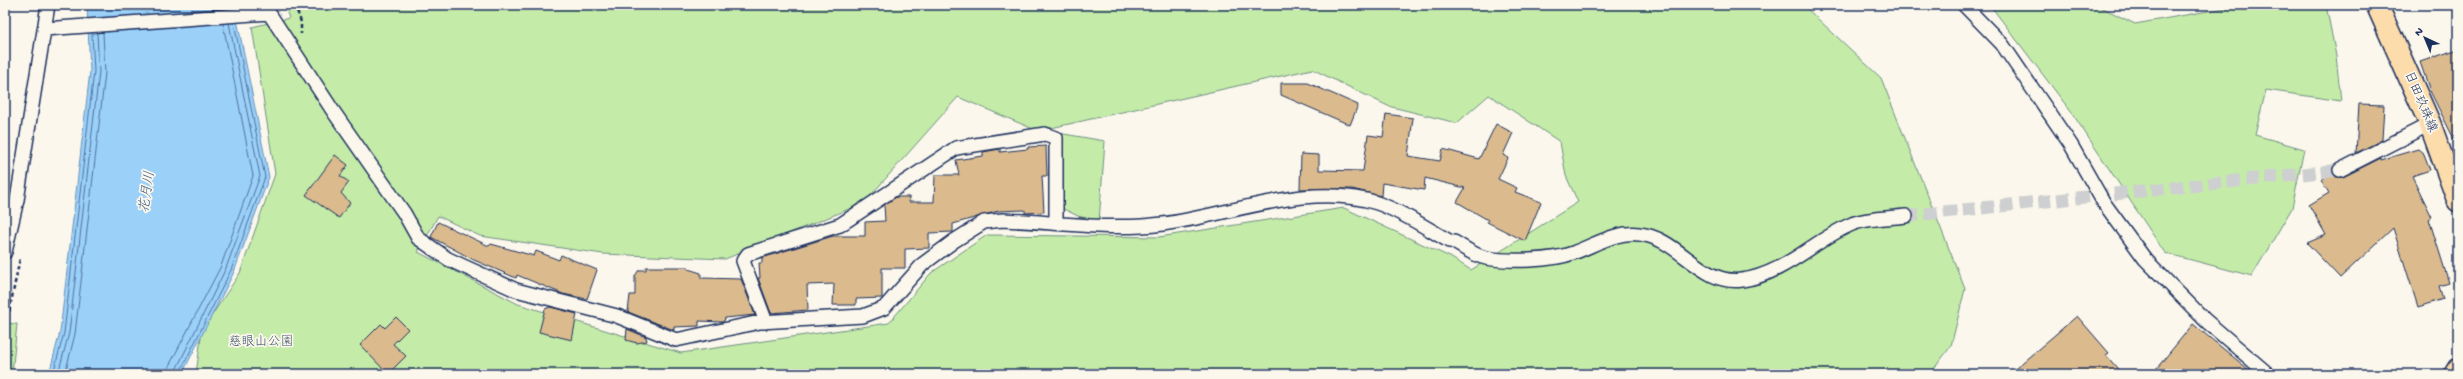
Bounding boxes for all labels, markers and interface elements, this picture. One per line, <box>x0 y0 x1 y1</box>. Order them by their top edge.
north arrow <box>2405 18 2445 58</box>
text: N <box>2413 25 2426 39</box>
street label: 日田玖珠線 <box>2400 69 2440 136</box>
water label: 花月川 <box>136 170 159 214</box>
park label: 慈眼山公園 <box>228 334 294 350</box>

